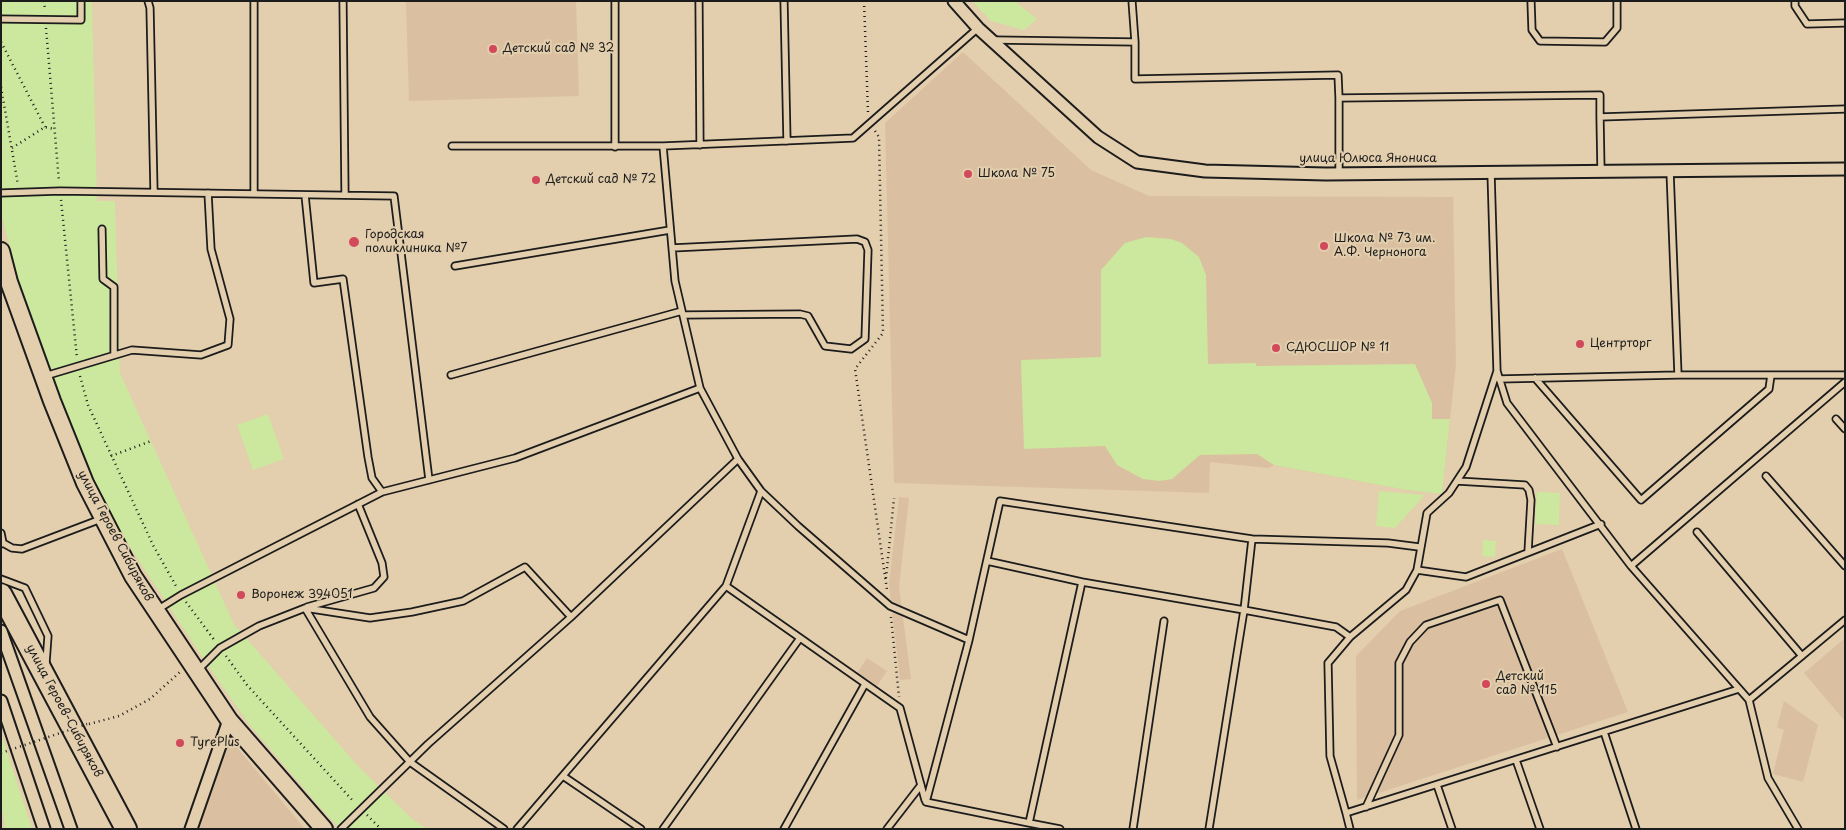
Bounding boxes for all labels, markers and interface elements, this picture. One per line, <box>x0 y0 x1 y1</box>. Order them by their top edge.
place label: Детский сад № 32 <box>503 42 614 56</box>
marker: Детский сад № 32 <box>487 43 499 55</box>
street label: улица Юлюса Янониса <box>1299 152 1437 166</box>
place label: Школа № 75 <box>978 167 1055 181</box>
marker: Школа № 75 <box>962 168 974 180</box>
place label: Детский сад № 72 <box>546 173 656 187</box>
marker: Детский сад № 72 <box>530 174 542 186</box>
place label: Городская поликлиника №7 <box>365 228 467 256</box>
place label: Школа № 73 им. А.Ф. Чернонога <box>1334 232 1435 260</box>
marker: Городская поликлиника №7 <box>347 235 361 249</box>
marker: Школа № 73 им. А.Ф. Чернонога <box>1318 240 1330 252</box>
place label: Центрторг <box>1590 337 1651 351</box>
marker: Центрторг <box>1574 338 1586 350</box>
place label: СДЮСШОР № 11 <box>1286 341 1389 355</box>
marker: СДЮСШОР № 11 <box>1270 342 1282 354</box>
street label: улица Героев Сибиряков <box>74 468 156 604</box>
place label: Воронеж 394051 <box>251 588 353 602</box>
marker: Воронеж 394051 <box>235 589 247 601</box>
street label: улица Героев-Сибиряков <box>23 642 105 780</box>
place label: Детский сад № 115 <box>1496 670 1557 698</box>
marker: Детский сад № 115 <box>1480 678 1492 690</box>
place label: TyrePlus <box>190 736 240 750</box>
marker: TyrePlus <box>174 737 186 749</box>

